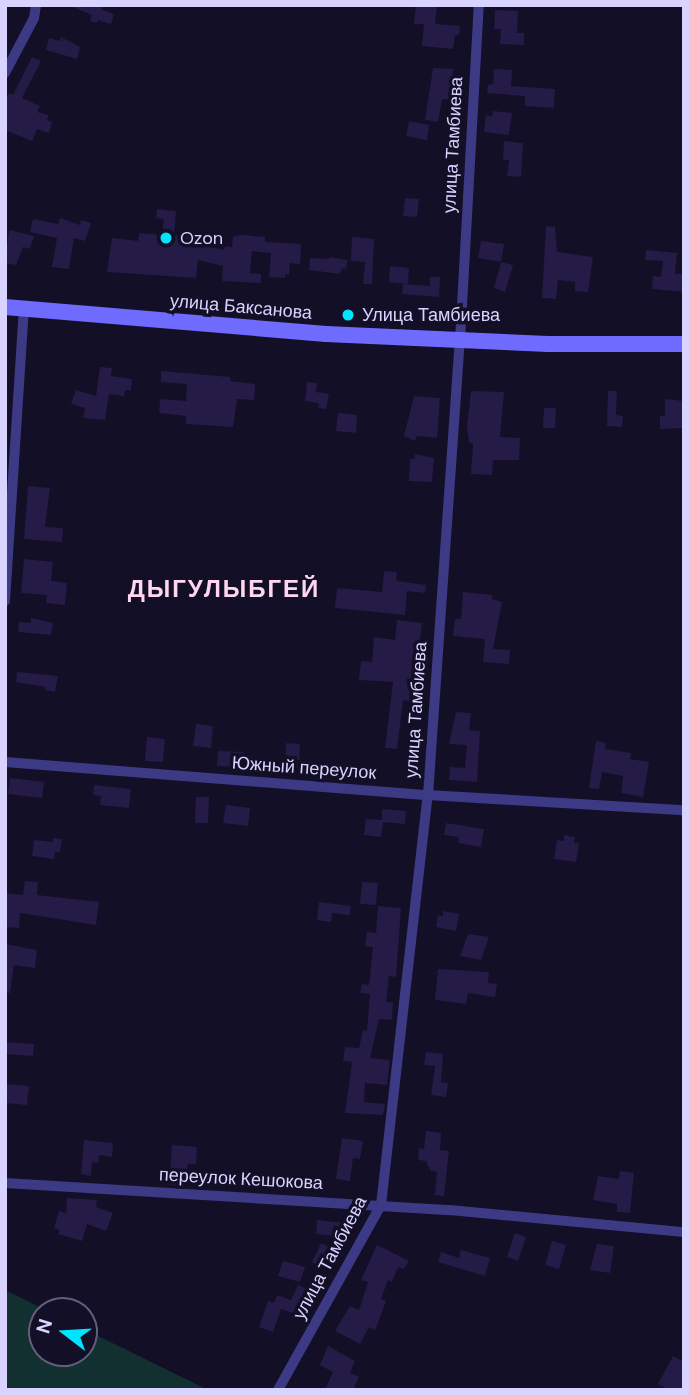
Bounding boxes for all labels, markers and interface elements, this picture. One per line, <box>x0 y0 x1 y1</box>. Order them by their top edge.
street label: улица Тамбиева <box>439 76 467 214</box>
place label: Ozon <box>180 227 223 249</box>
marker: Ozon <box>158 230 174 246</box>
street label: улица Баксанова <box>169 290 313 324</box>
place label: Улица Тамбиева <box>362 304 500 326</box>
marker: Улица Тамбиева <box>340 307 356 323</box>
district label: ДЫГУЛЫБГЕЙ <box>129 575 319 603</box>
street label: улица Тамбиева <box>400 641 432 779</box>
street label: Южный переулок <box>231 752 377 784</box>
street label: переулок Кешокова <box>159 1164 323 1194</box>
street label: улица Тамбиева <box>288 1193 372 1323</box>
north arrow <box>28 1297 98 1367</box>
text: N <box>30 1316 58 1337</box>

